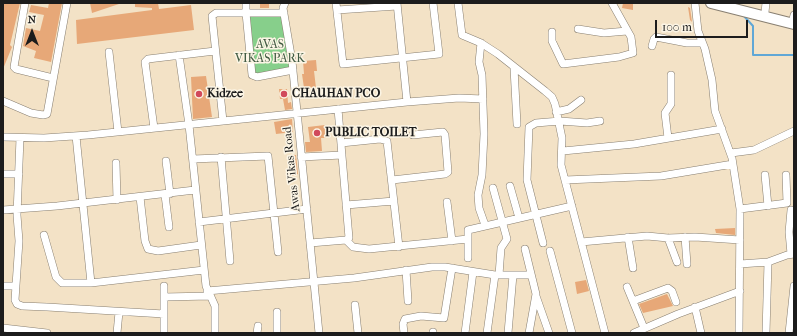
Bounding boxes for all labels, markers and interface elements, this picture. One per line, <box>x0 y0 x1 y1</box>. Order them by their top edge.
north arrow <box>12 12 52 52</box>
scale bar <box>657 12 750 38</box>
text: N <box>28 13 36 26</box>
text: 100 m <box>662 20 692 34</box>
park label: AVAS VIKAS PARK <box>235 38 305 66</box>
place label: Kidzee <box>207 87 243 101</box>
place label: CHAUHAN PCO <box>292 87 380 101</box>
marker: Kidzee <box>194 89 204 99</box>
marker: CHAUHAN PCO <box>279 89 289 99</box>
street label: Awas Vikas Road <box>280 126 304 212</box>
place label: PUBLIC TOILET <box>325 126 417 140</box>
marker: PUBLIC TOILET <box>312 128 322 138</box>

